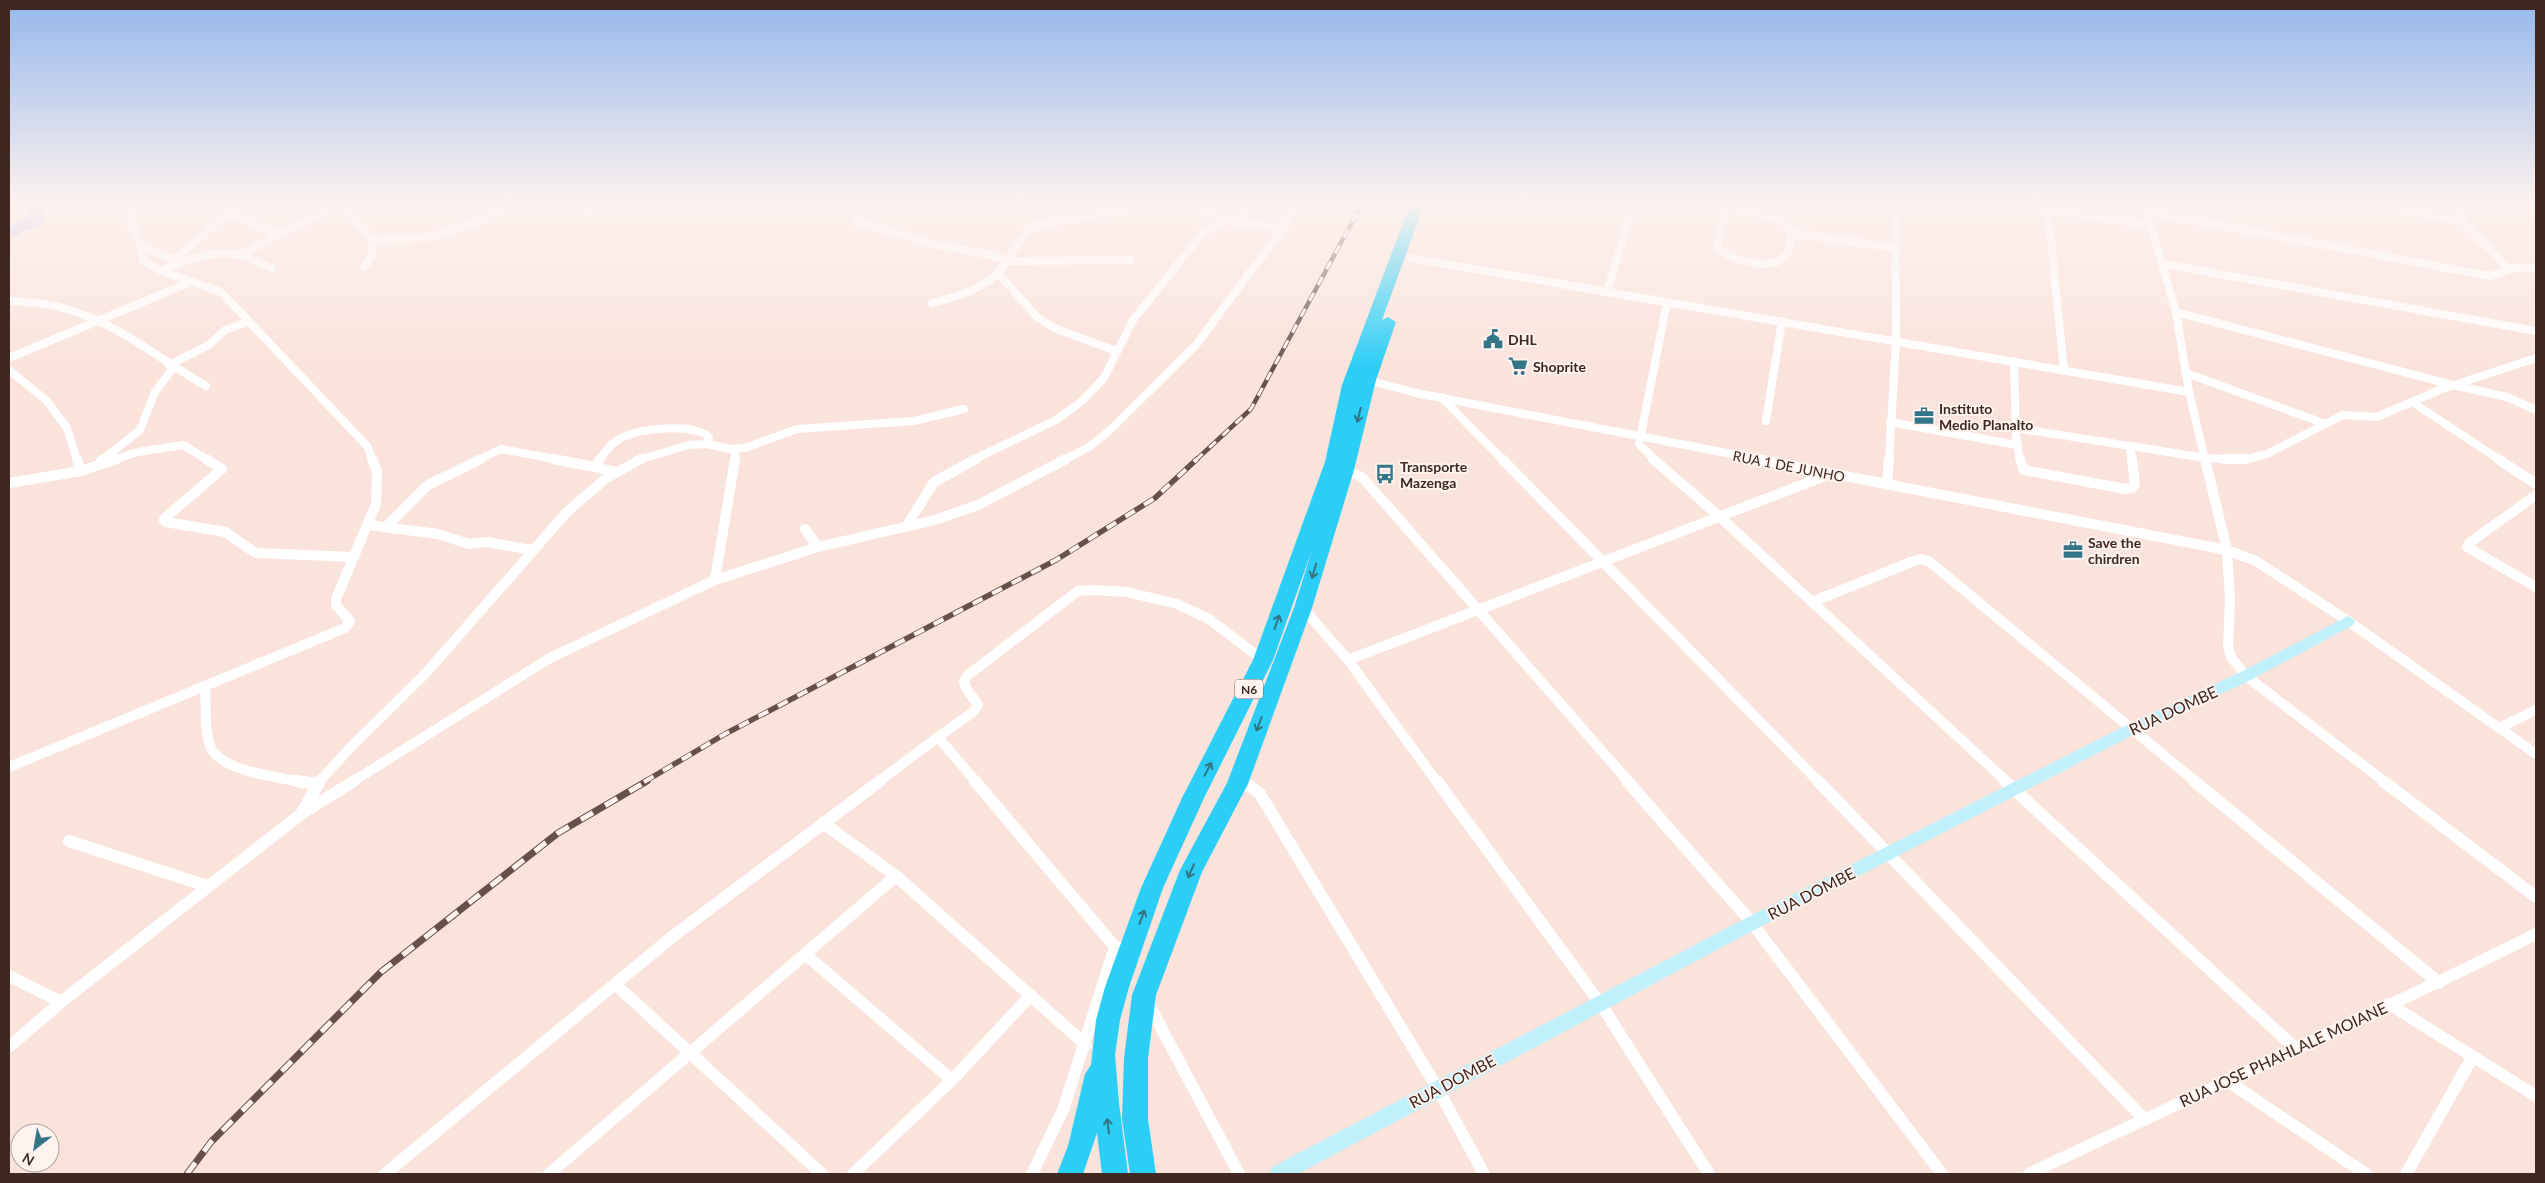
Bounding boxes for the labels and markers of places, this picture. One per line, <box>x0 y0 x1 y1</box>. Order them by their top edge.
public building icon: DHL <box>1482 328 1504 350</box>
place label: DHL <box>1508 331 1537 348</box>
supermarket icon: Shoprite <box>1507 355 1529 377</box>
place label: Shoprite <box>1533 358 1586 375</box>
place label: Instituto Medio Planalto <box>1939 400 2033 433</box>
office icon: Instituto Medio Planalto <box>1913 405 1935 427</box>
place label: Transporte Mazenga <box>1400 458 1468 491</box>
bus stop icon: Transporte Mazenga <box>1374 463 1396 485</box>
place label: Save the chirdren <box>2088 534 2142 567</box>
office icon: Save the chirdren <box>2062 539 2084 561</box>

